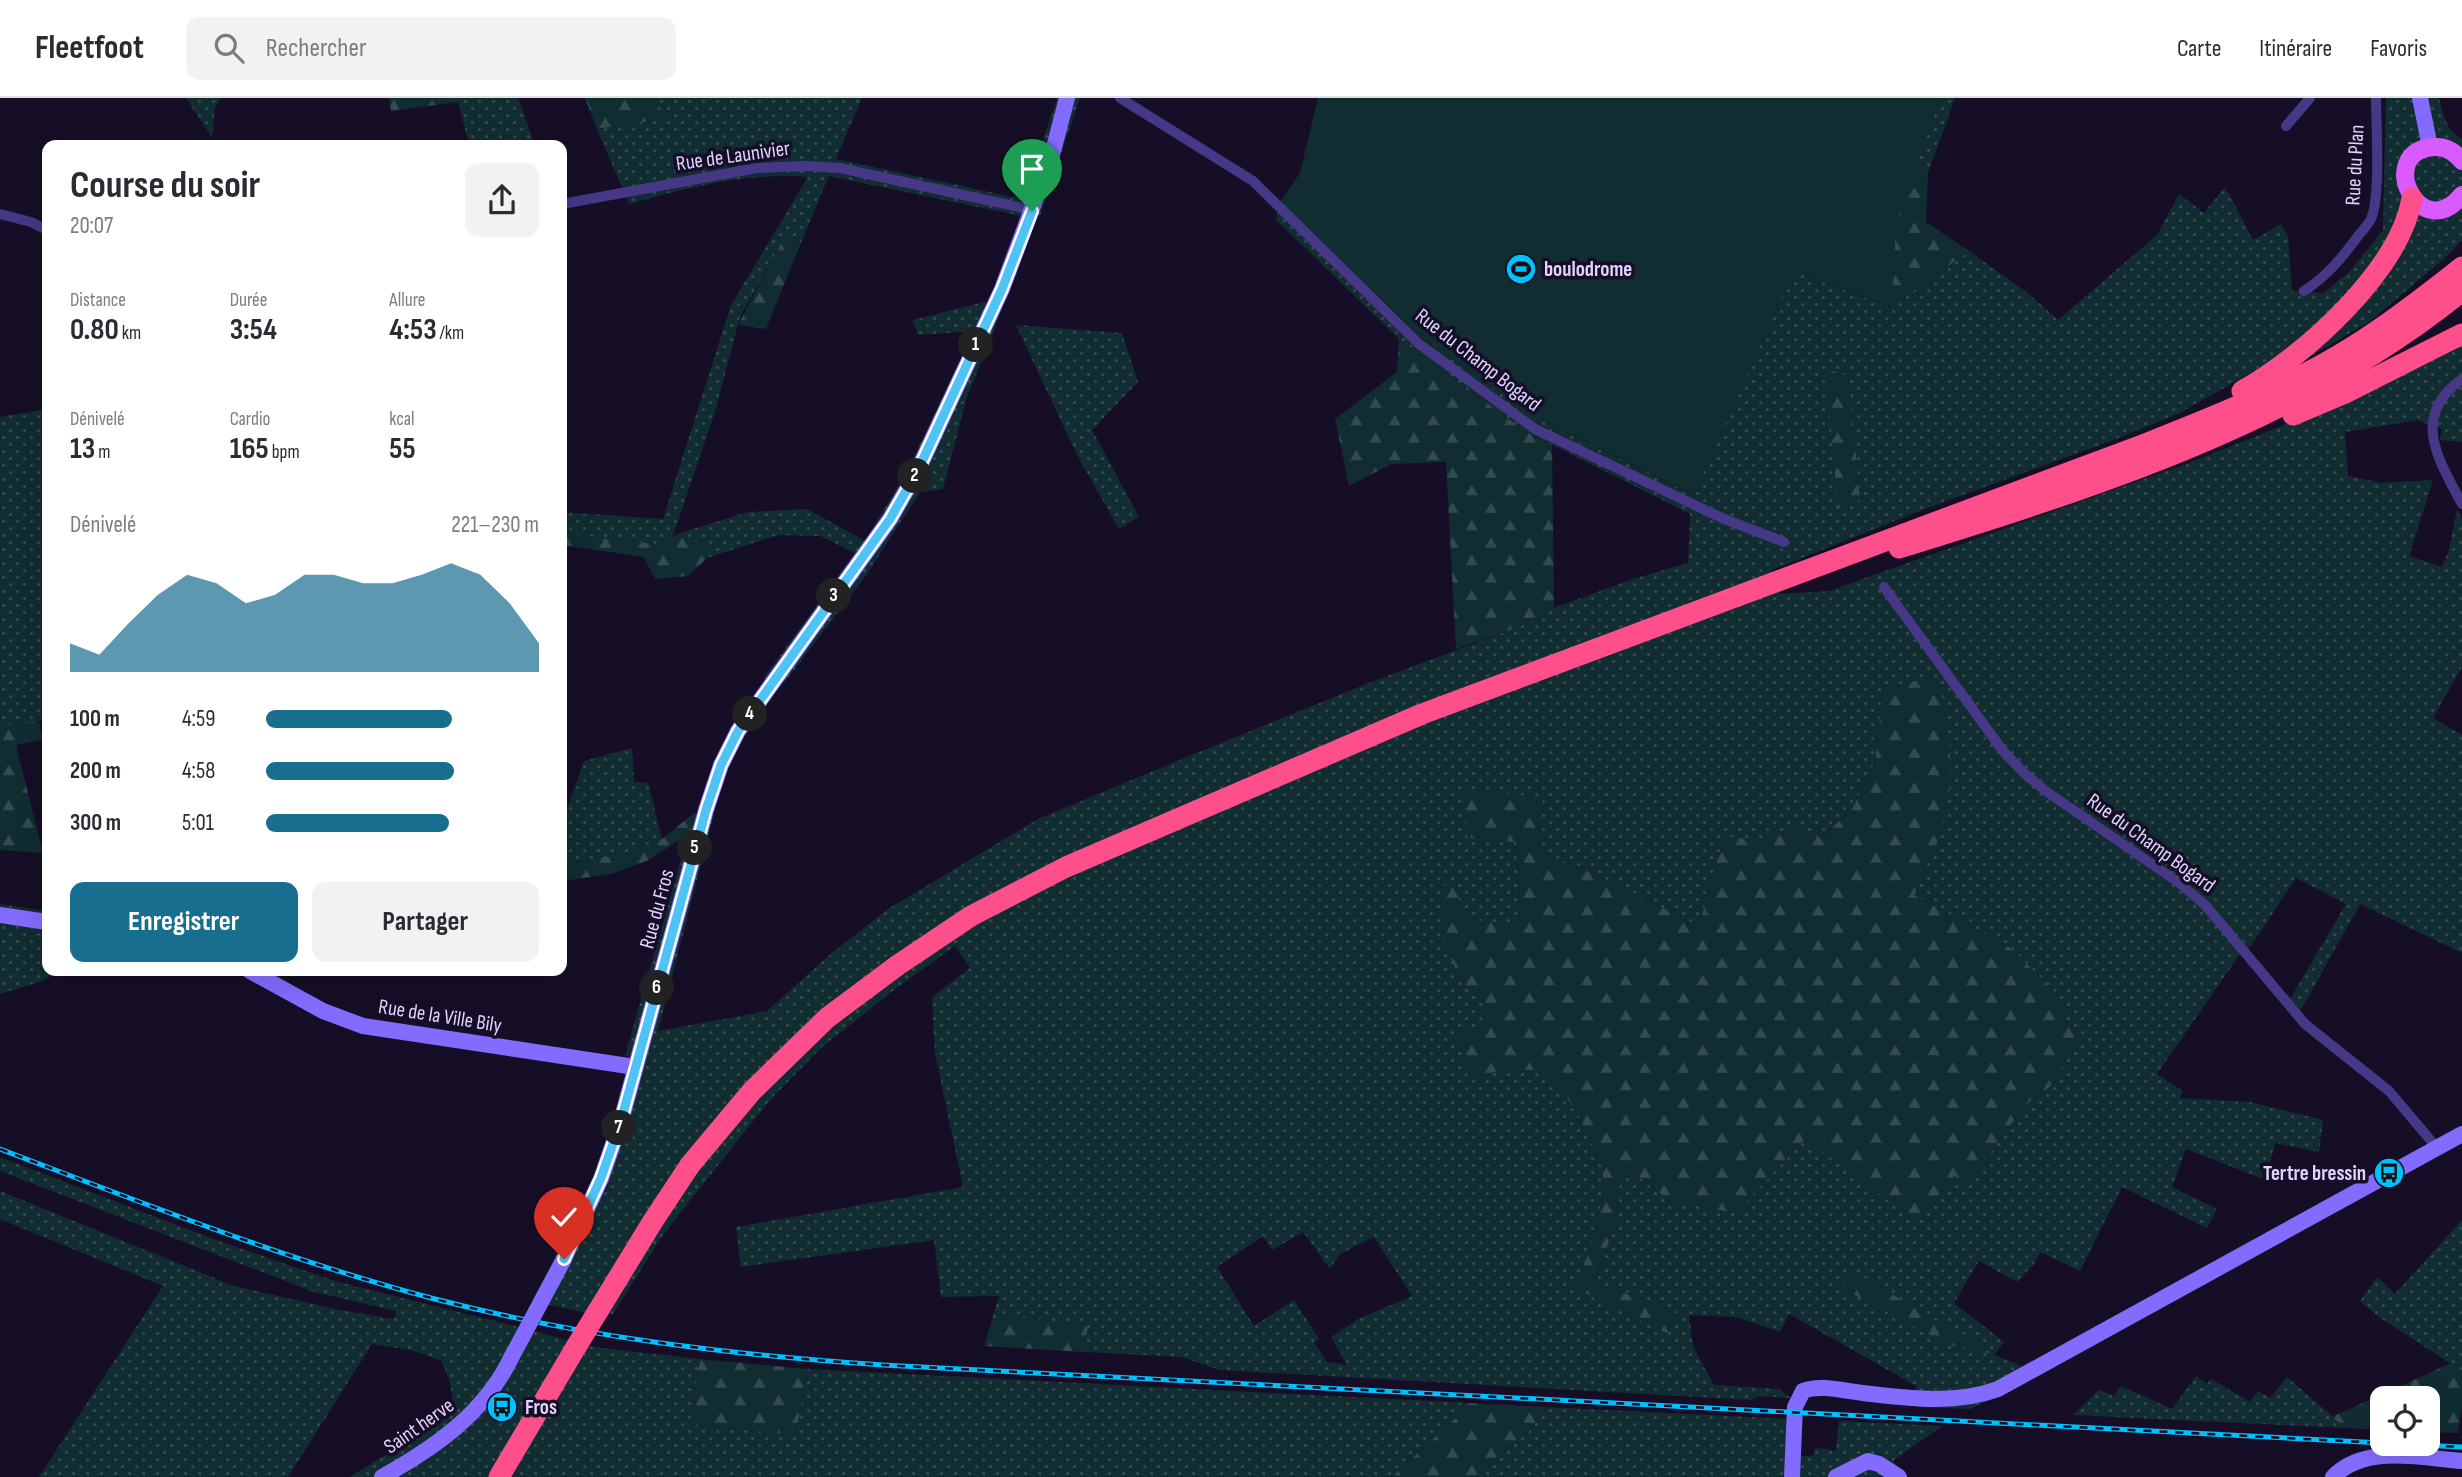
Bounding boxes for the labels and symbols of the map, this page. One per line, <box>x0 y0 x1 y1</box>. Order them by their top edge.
street label: Rue du Plan <box>2340 124 2370 206</box>
street label: Rue de Launivier <box>674 136 792 176</box>
pin <box>1002 139 1062 211</box>
sports icon: boulodrome <box>1504 252 1538 286</box>
place label: boulodrome <box>1544 257 1632 282</box>
street label: Rue du Champ Bogard <box>1410 303 1546 417</box>
pin: 1 <box>958 328 993 362</box>
pin: 2 <box>898 458 932 494</box>
pin: 3 <box>816 578 852 614</box>
pin: 4 <box>732 696 768 732</box>
street label: Rue du Champ Bogard <box>2082 788 2220 898</box>
pin: 5 <box>678 830 712 866</box>
street label: Rue du Fros <box>634 867 680 951</box>
pin: 6 <box>640 970 674 1006</box>
street label: Rue de la Ville Bily <box>377 994 503 1038</box>
pin: 7 <box>602 1110 636 1146</box>
bus stop icon: Tertre bressin <box>2372 1156 2406 1190</box>
place label: Tertre bressin <box>2263 1161 2366 1186</box>
pin <box>534 1187 594 1259</box>
bus stop icon: Fros <box>485 1390 519 1424</box>
street label: Saint herve <box>379 1393 459 1459</box>
place label: Fros <box>525 1395 557 1420</box>

